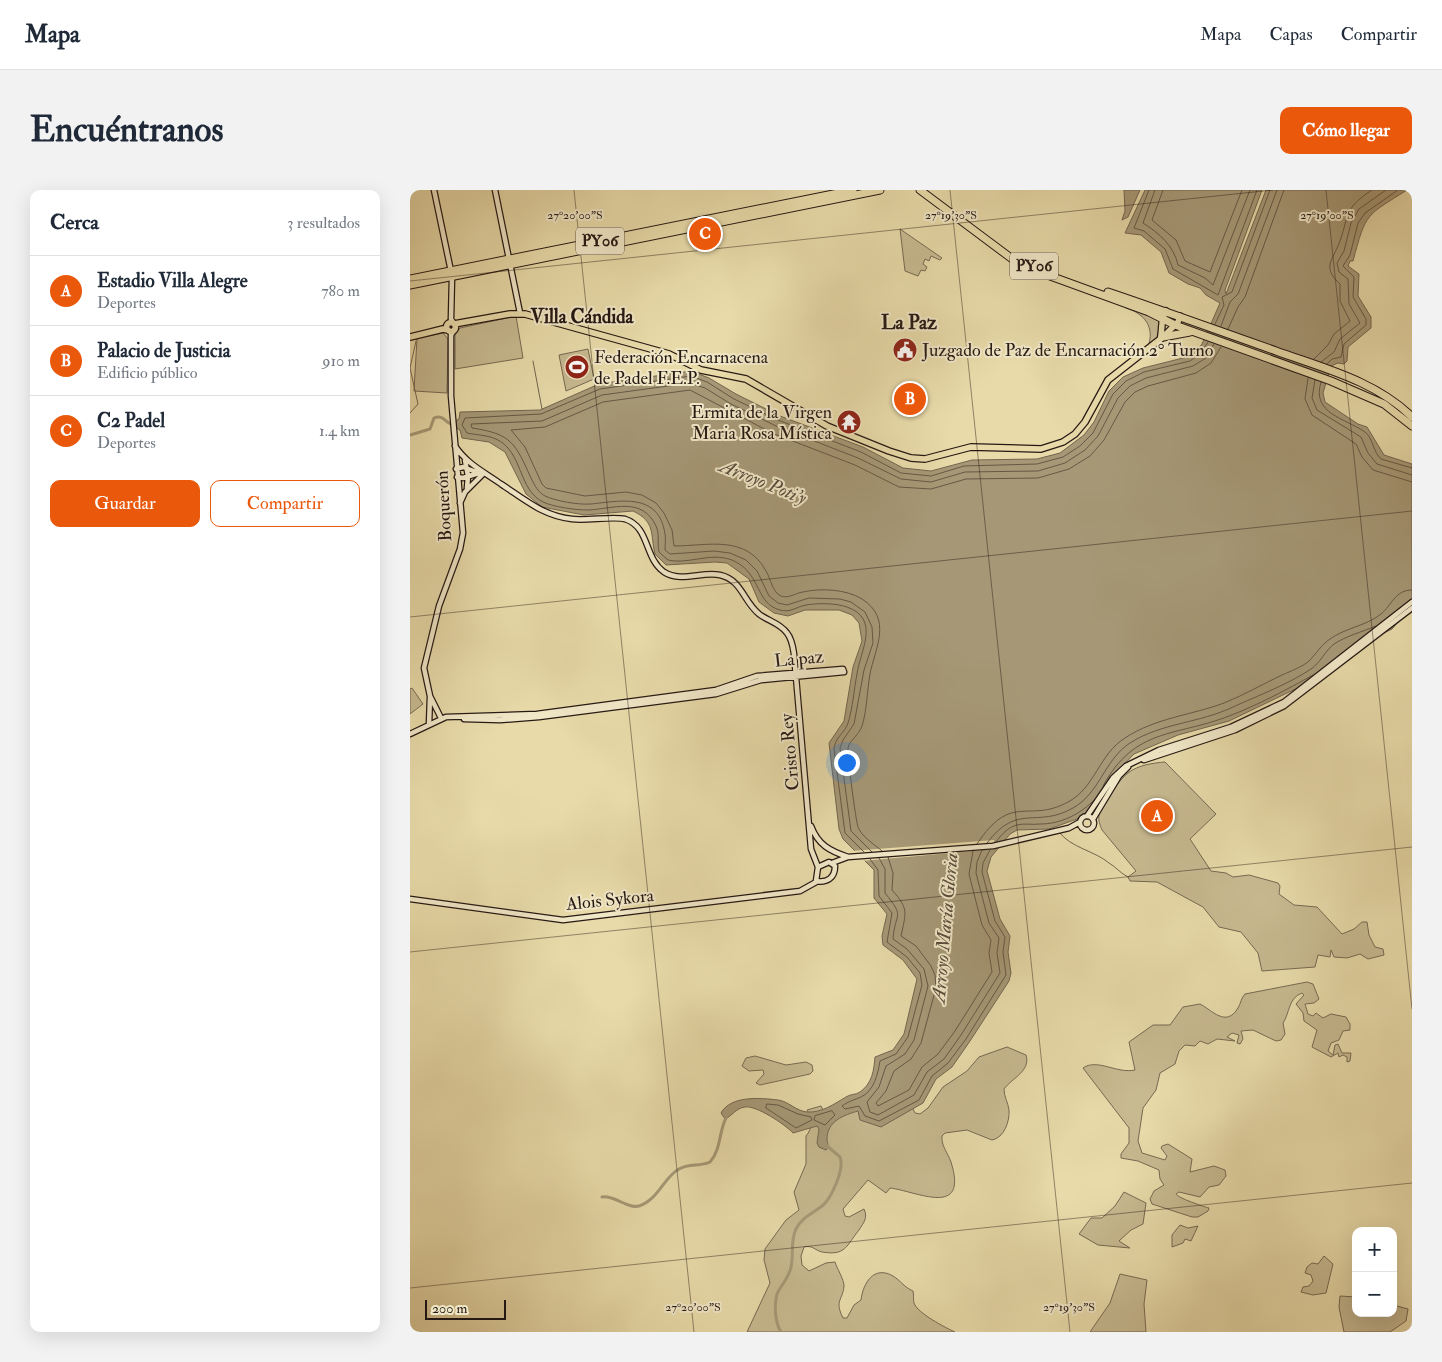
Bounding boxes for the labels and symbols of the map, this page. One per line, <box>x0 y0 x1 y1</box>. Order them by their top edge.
text: 27°20'00"S <box>547 208 603 223</box>
text: 27°19'30"S <box>925 208 977 223</box>
text: 27°19'00"S <box>1300 208 1354 223</box>
pin: C <box>689 215 721 253</box>
road number: PY06 <box>576 227 624 254</box>
road number: PY06 <box>1010 252 1058 280</box>
district label: Villa Cándida <box>530 305 635 329</box>
district label: La Paz <box>881 310 937 335</box>
public building icon: Juzgado de Paz de Encarnación 2° Turno <box>892 337 918 363</box>
place label: Juzgado de Paz de Encarnación 2° Turno <box>921 339 1214 362</box>
place label: Federación Encarnacena de Padel F.E.P. <box>594 346 769 390</box>
sports icon: Federación Encarnacena de Padel F.E.P. <box>564 354 590 380</box>
pin: B <box>894 380 926 418</box>
place label: Ermita de la Virgen Maria Rosa Mística <box>691 401 833 445</box>
temple icon: Ermita de la Virgen Maria Rosa Mística <box>836 409 862 435</box>
water label: Arroyo Poti'y <box>714 453 810 510</box>
street label: Boquerón <box>431 470 457 542</box>
street label: La paz <box>773 645 825 673</box>
street label: Cristo Rey <box>775 712 805 791</box>
your location <box>834 750 860 776</box>
pin: A <box>1141 797 1173 835</box>
water label: Arroyo María Gloria <box>926 852 964 1006</box>
street label: Alois Sykora <box>564 884 656 916</box>
scale bar <box>425 1297 506 1320</box>
text: 27°20'00"S <box>665 1300 721 1315</box>
text: 27°19'30"S <box>1043 1300 1095 1315</box>

